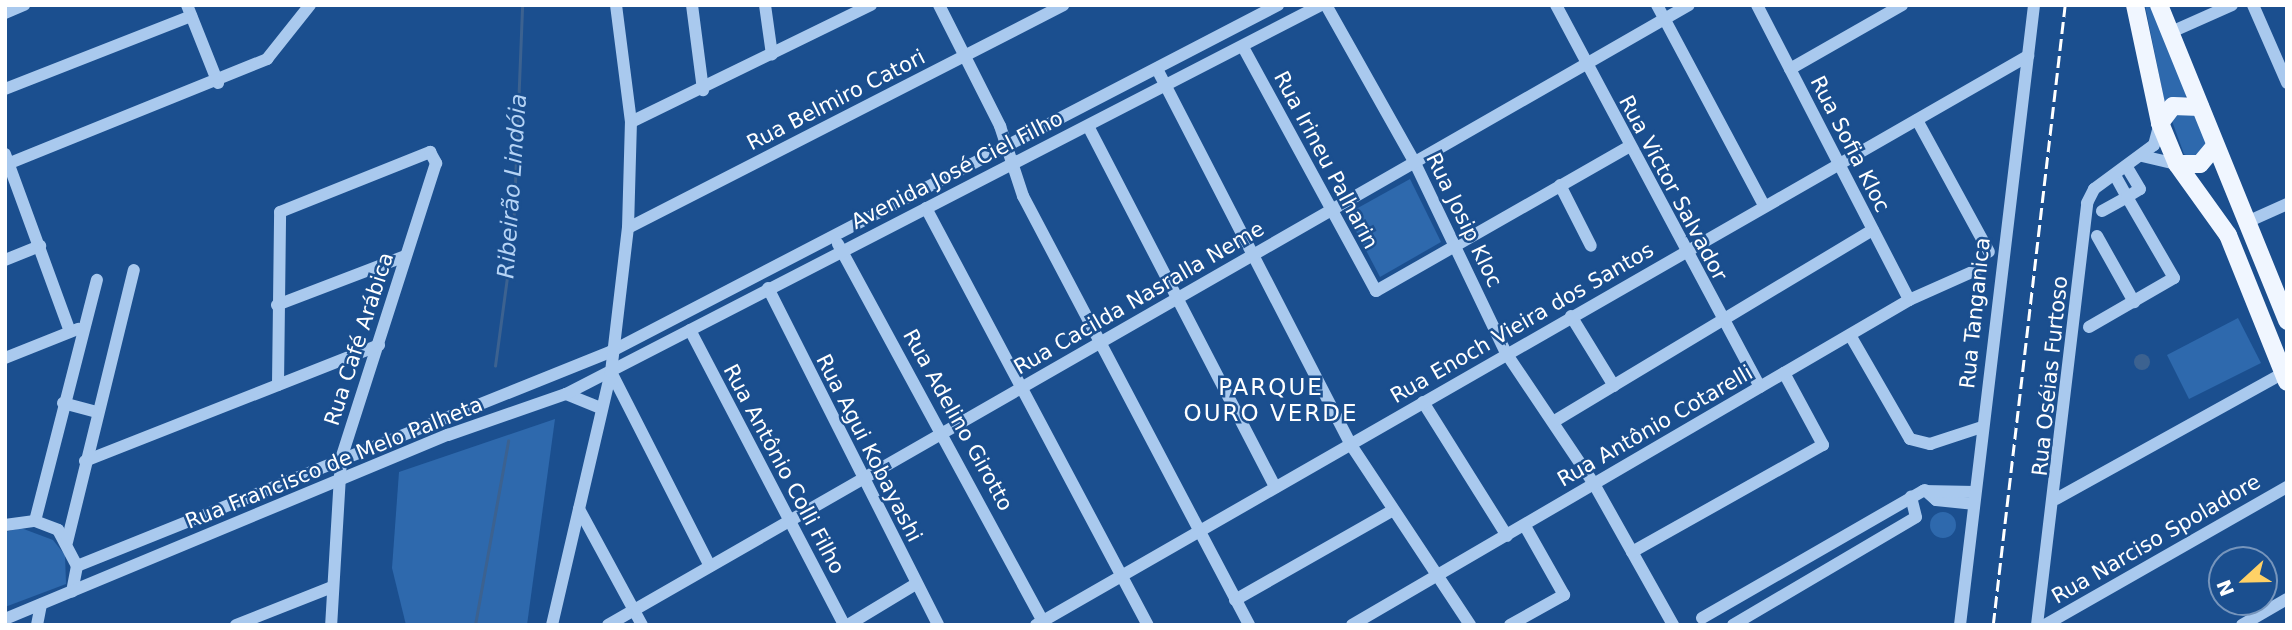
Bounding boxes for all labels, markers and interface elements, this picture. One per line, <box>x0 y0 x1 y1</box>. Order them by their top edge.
street label: Rua Belmiro Catori <box>743 44 929 156</box>
street label: Rua Irineu Palharin <box>1268 67 1384 253</box>
street label: Rua Sofia Kloc <box>1805 72 1895 216</box>
street label: Rua Victor Salvador <box>1613 91 1733 285</box>
water label: Ribeirão Lindóia <box>492 93 532 279</box>
street label: Avenida José Ciel Filho <box>847 106 1067 234</box>
street label: Rua Josip Kloc <box>1421 149 1507 291</box>
street label: Rua Cacilda Nasralla Neme <box>1010 216 1268 380</box>
street label: Rua Tanganica <box>1955 236 1995 390</box>
street label: Rua Enoch Vieira dos Santos <box>1386 237 1658 409</box>
street label: Rua Café Arábica <box>319 249 399 429</box>
street label: Rua Oséias Furtoso <box>2027 275 2073 477</box>
street label: Rua Adelino Girotto <box>898 325 1018 515</box>
street label: Rua Agui Kobayashi <box>811 350 927 546</box>
street label: Rua Antônio Colli Filho <box>718 360 850 578</box>
street label: Rua Antônio Cotarelli <box>1553 360 1757 492</box>
district label: PARQUE OURO VERDE <box>1185 373 1357 427</box>
street label: Rua Francisco de Melo Palheta <box>182 392 486 534</box>
street label: Rua Narciso Spoladore <box>2047 469 2265 609</box>
north arrow <box>2208 546 2278 616</box>

